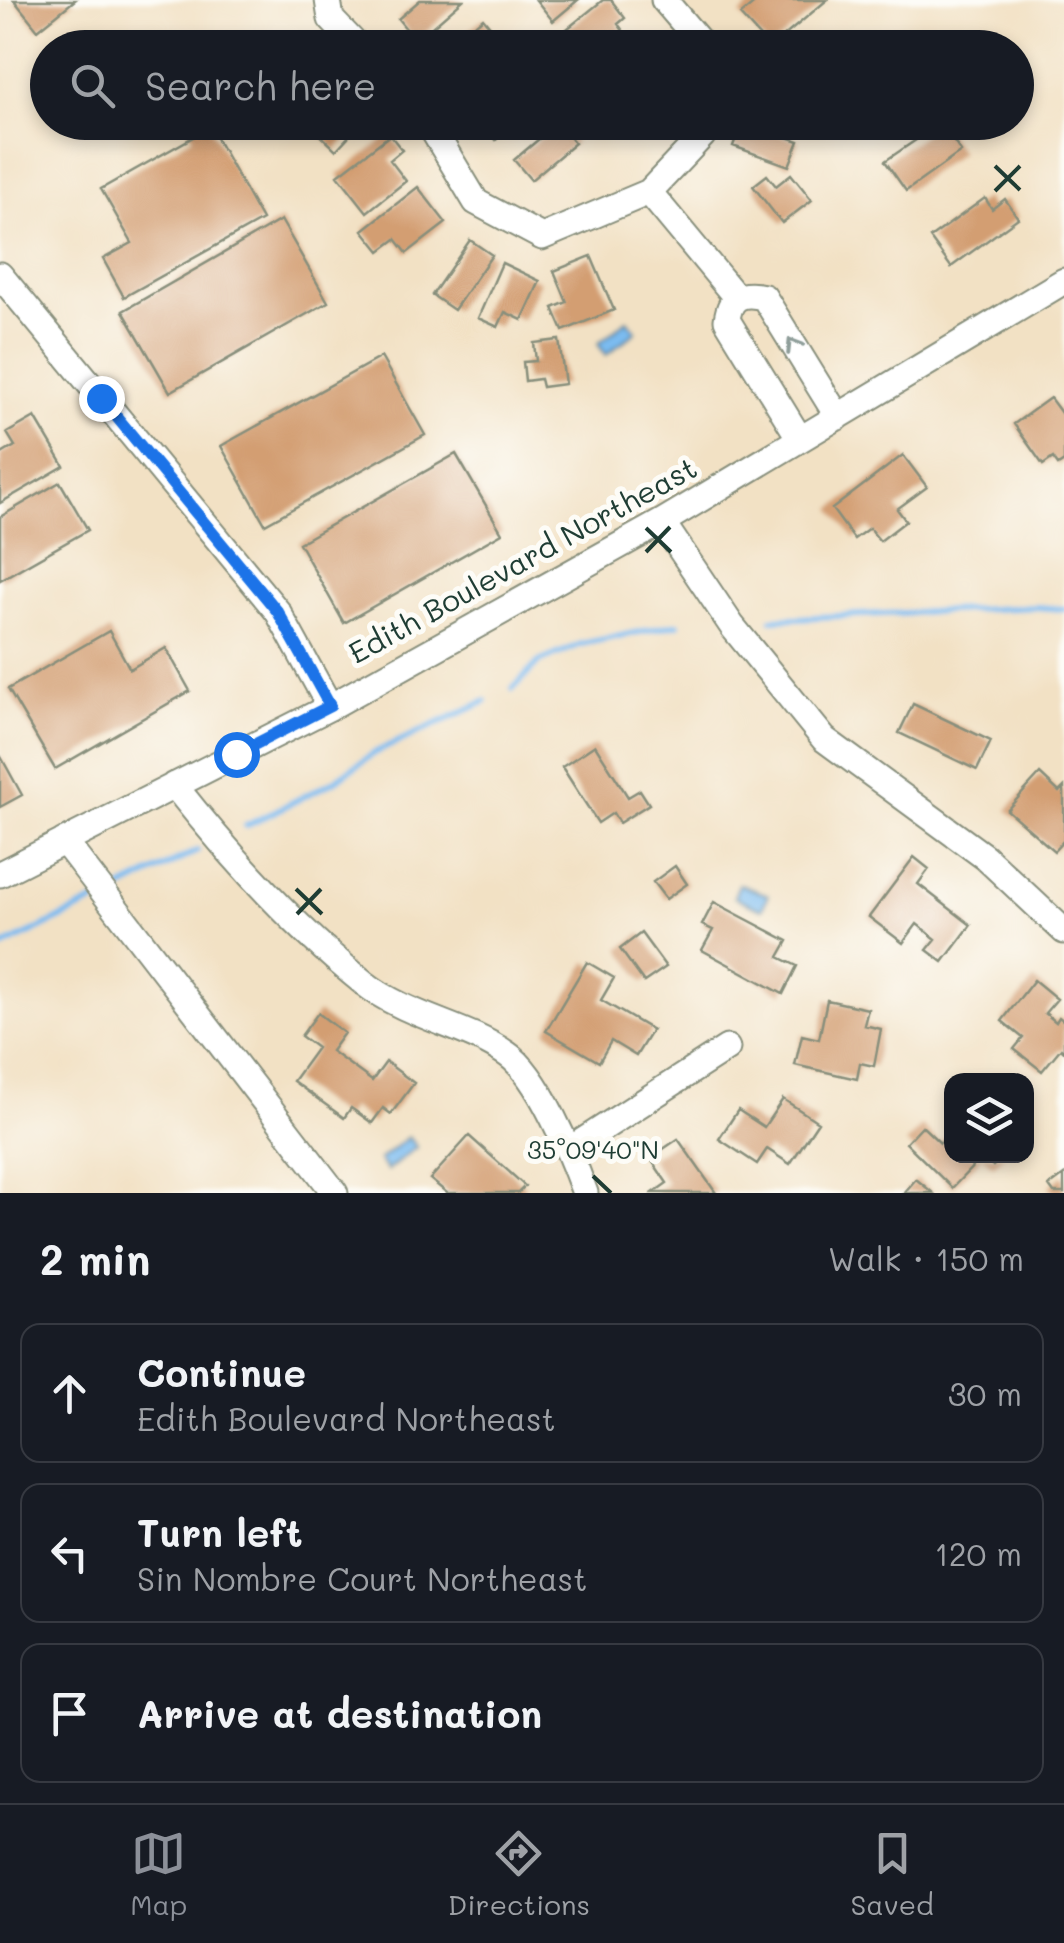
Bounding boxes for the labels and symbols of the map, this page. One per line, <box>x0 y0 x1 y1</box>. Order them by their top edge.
one-way arrow <box>786 338 805 356</box>
route end <box>79 376 125 422</box>
street label: Edith Boulevard Northeast <box>341 447 703 672</box>
route start <box>214 732 260 778</box>
text: 35°09'40"N <box>527 1133 659 1165</box>

